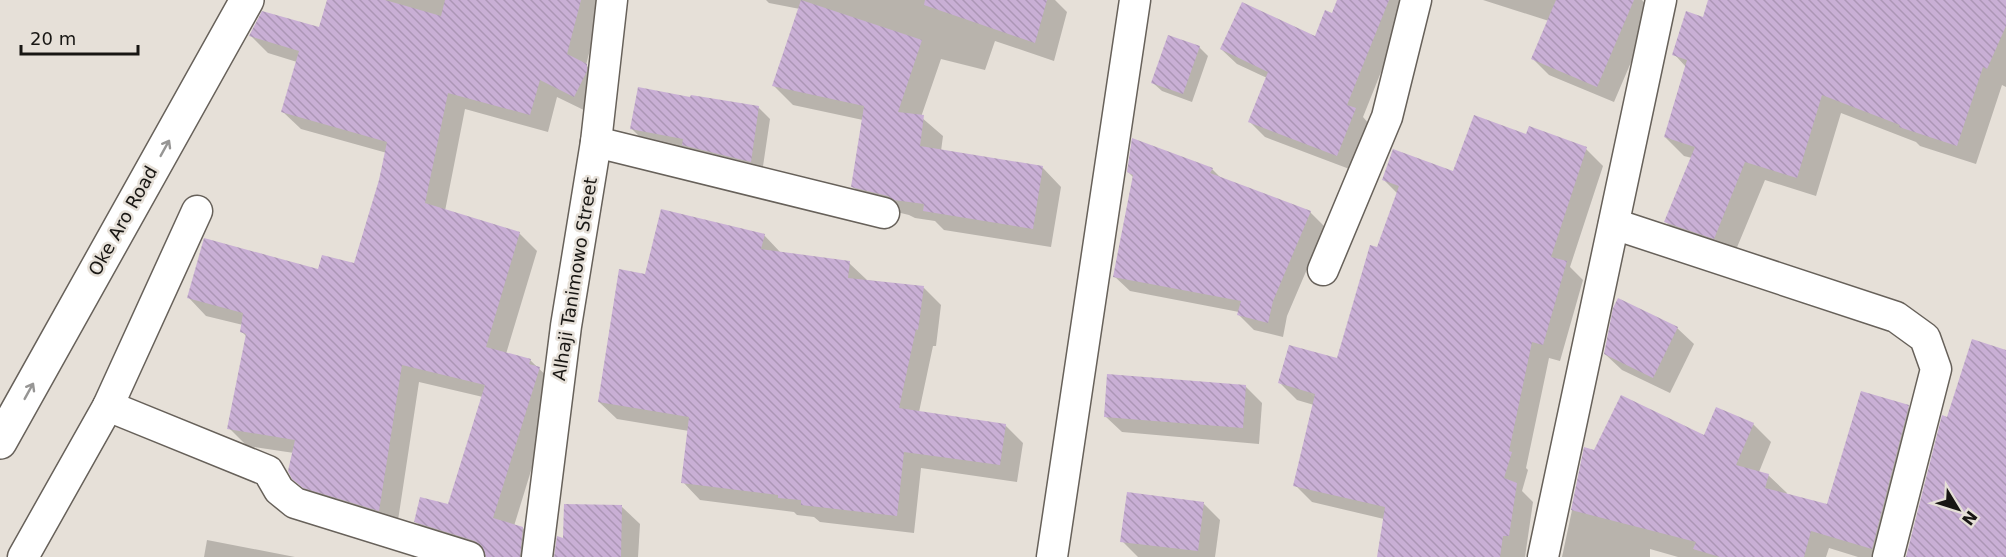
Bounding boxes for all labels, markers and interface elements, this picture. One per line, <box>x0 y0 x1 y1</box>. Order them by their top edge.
scale bar <box>21 18 138 56</box>
text: 20 m <box>30 28 76 49</box>
one-way arrow <box>159 139 171 156</box>
street label: Oke Aro Road <box>84 162 161 279</box>
street label: Alhaji Tanimowo Street <box>548 176 601 382</box>
one-way arrow <box>23 383 35 400</box>
north arrow <box>1928 479 1988 539</box>
text: N <box>1958 507 1981 529</box>

